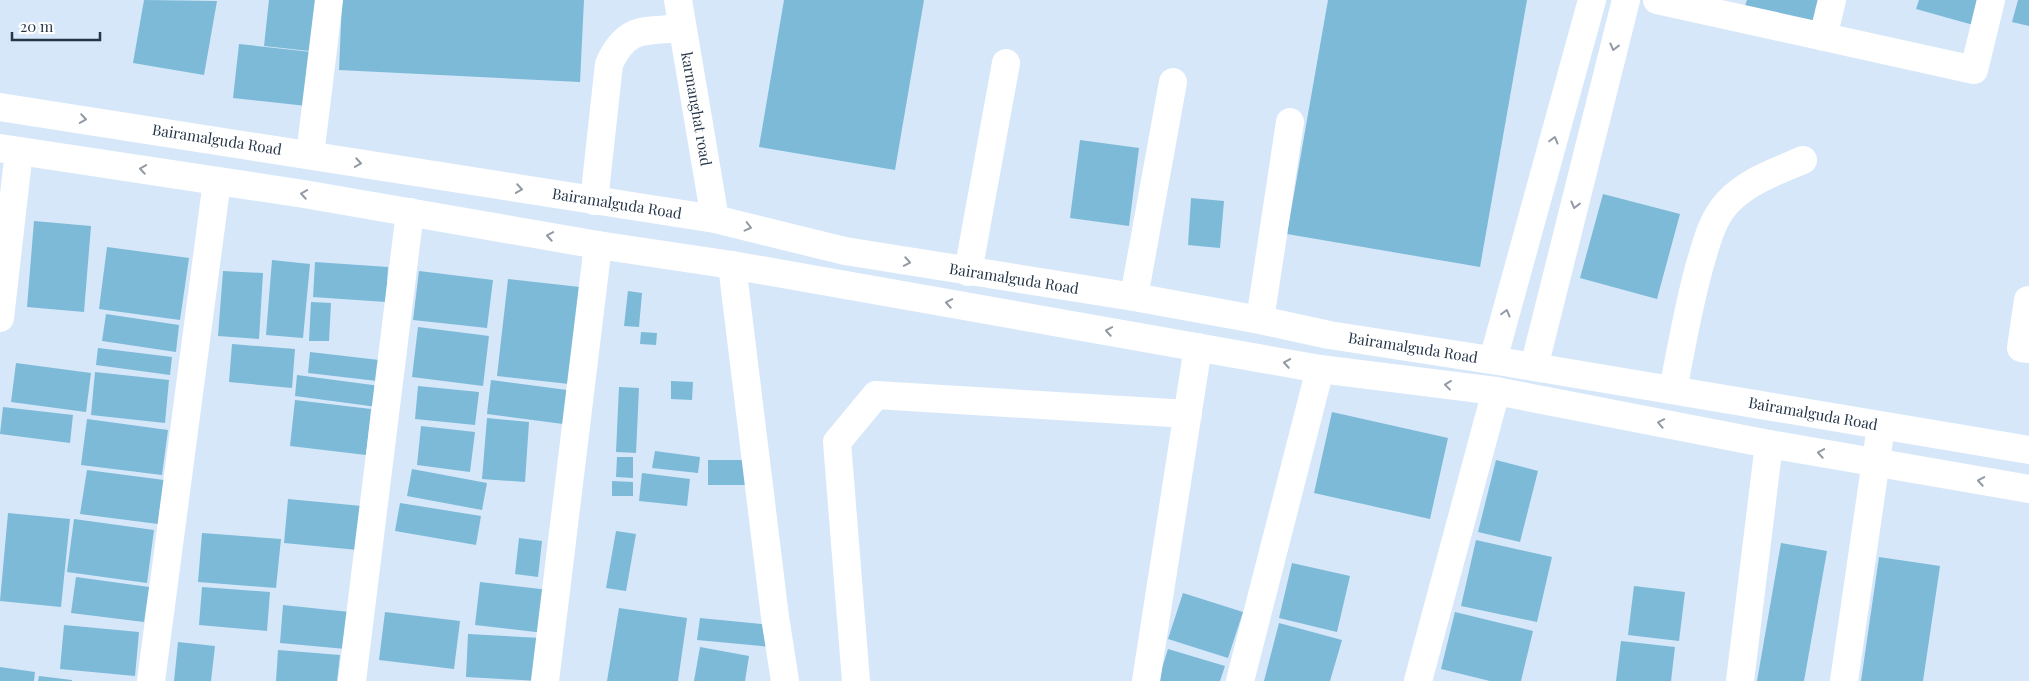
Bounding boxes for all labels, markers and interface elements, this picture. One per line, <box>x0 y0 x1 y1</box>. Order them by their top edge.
scale bar <box>12 10 100 42</box>
text: 20 m <box>20 16 54 36</box>
one-way arrow <box>1609 43 1620 52</box>
street label: karmanghat road <box>677 50 717 168</box>
one-way arrow <box>78 114 87 124</box>
street label: Bairamalguda Road <box>151 119 284 159</box>
one-way arrow <box>1548 136 1558 144</box>
one-way arrow <box>354 157 363 167</box>
one-way arrow <box>139 165 147 175</box>
one-way arrow <box>514 183 523 193</box>
street label: Bairamalguda Road <box>551 183 684 223</box>
one-way arrow <box>299 190 308 200</box>
one-way arrow <box>1570 200 1581 209</box>
one-way arrow <box>744 221 753 232</box>
one-way arrow <box>546 232 554 242</box>
one-way arrow <box>902 256 911 266</box>
street label: Bairamalguda Road <box>948 258 1081 298</box>
one-way arrow <box>945 299 954 309</box>
one-way arrow <box>1500 309 1511 318</box>
one-way arrow <box>1105 327 1114 337</box>
street label: Bairamalguda Road <box>1347 327 1480 367</box>
one-way arrow <box>1282 358 1291 368</box>
one-way arrow <box>1443 380 1451 391</box>
street label: Bairamalguda Road <box>1747 392 1880 434</box>
one-way arrow <box>1657 418 1666 429</box>
one-way arrow <box>1816 449 1825 459</box>
one-way arrow <box>1977 477 1985 487</box>

